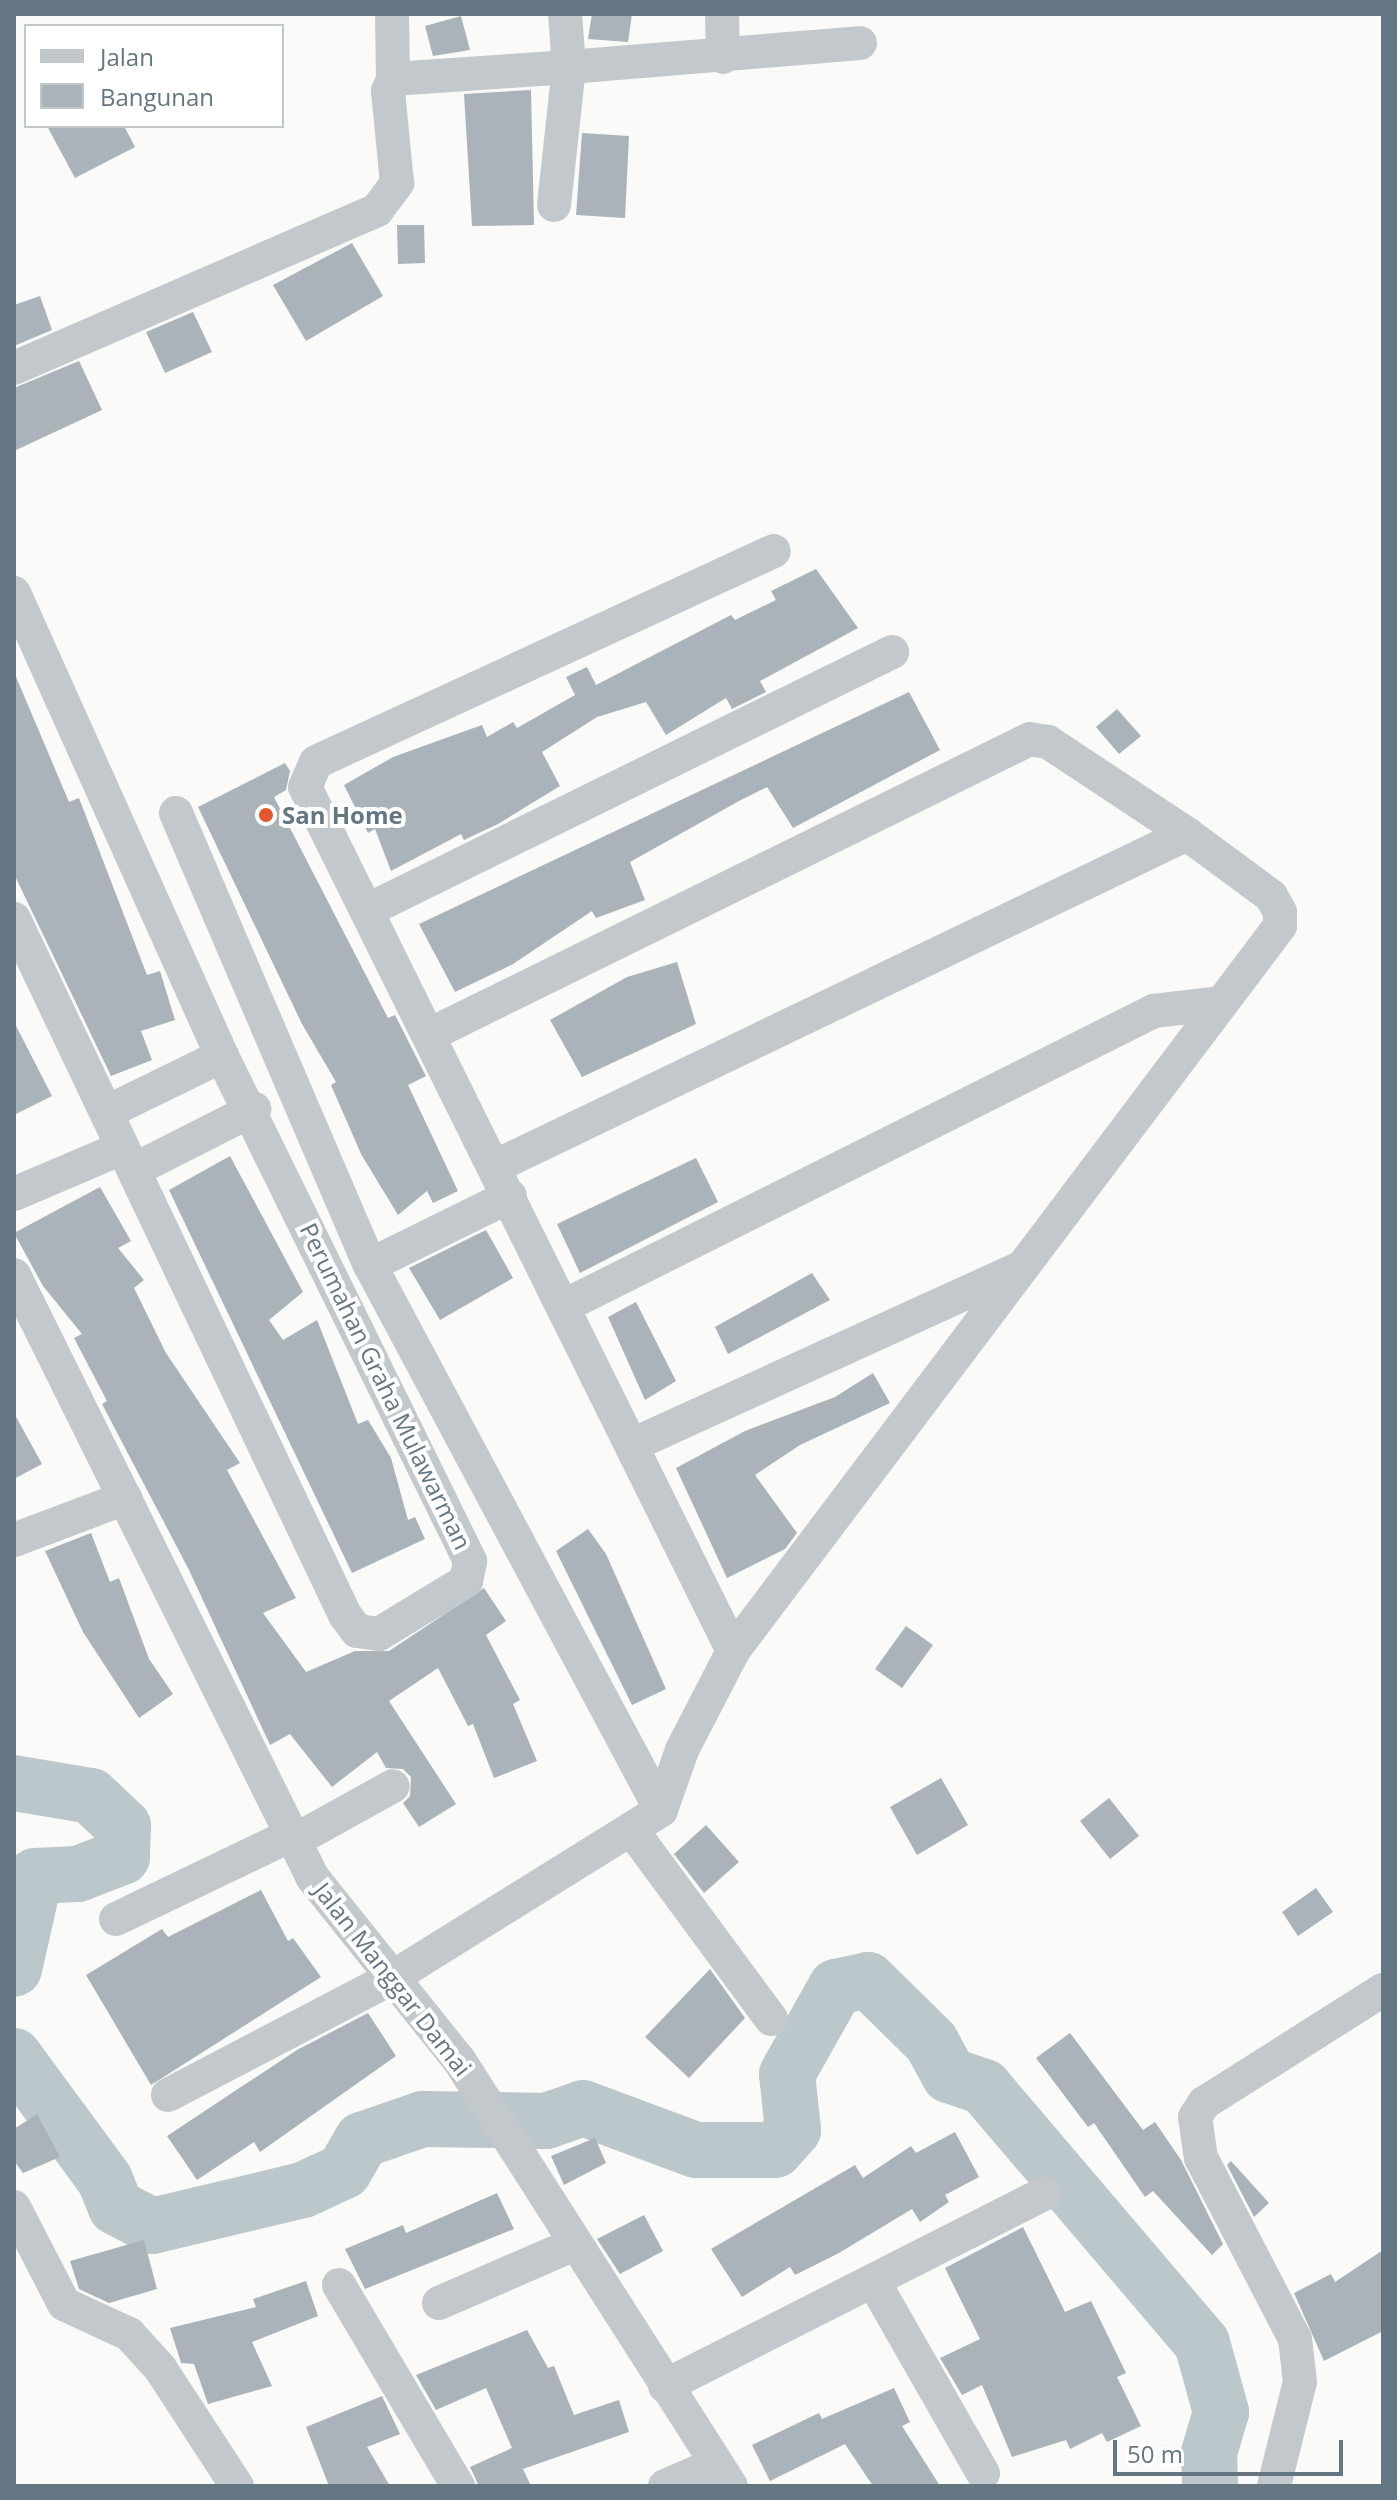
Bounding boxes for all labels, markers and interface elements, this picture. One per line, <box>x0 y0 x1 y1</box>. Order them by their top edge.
legend <box>24 24 284 128</box>
text: Jalan <box>100 40 154 73</box>
text: Bangunan <box>100 80 214 113</box>
place label: San Home <box>282 801 403 829</box>
marker: San Home <box>257 806 275 824</box>
street label: Perumahan Graha Mulawarman <box>294 1218 478 1554</box>
street label: Jalan Manggar Damai <box>309 1877 477 2081</box>
scale bar <box>1117 2424 1347 2474</box>
text: 50 m <box>1127 2437 1183 2470</box>

